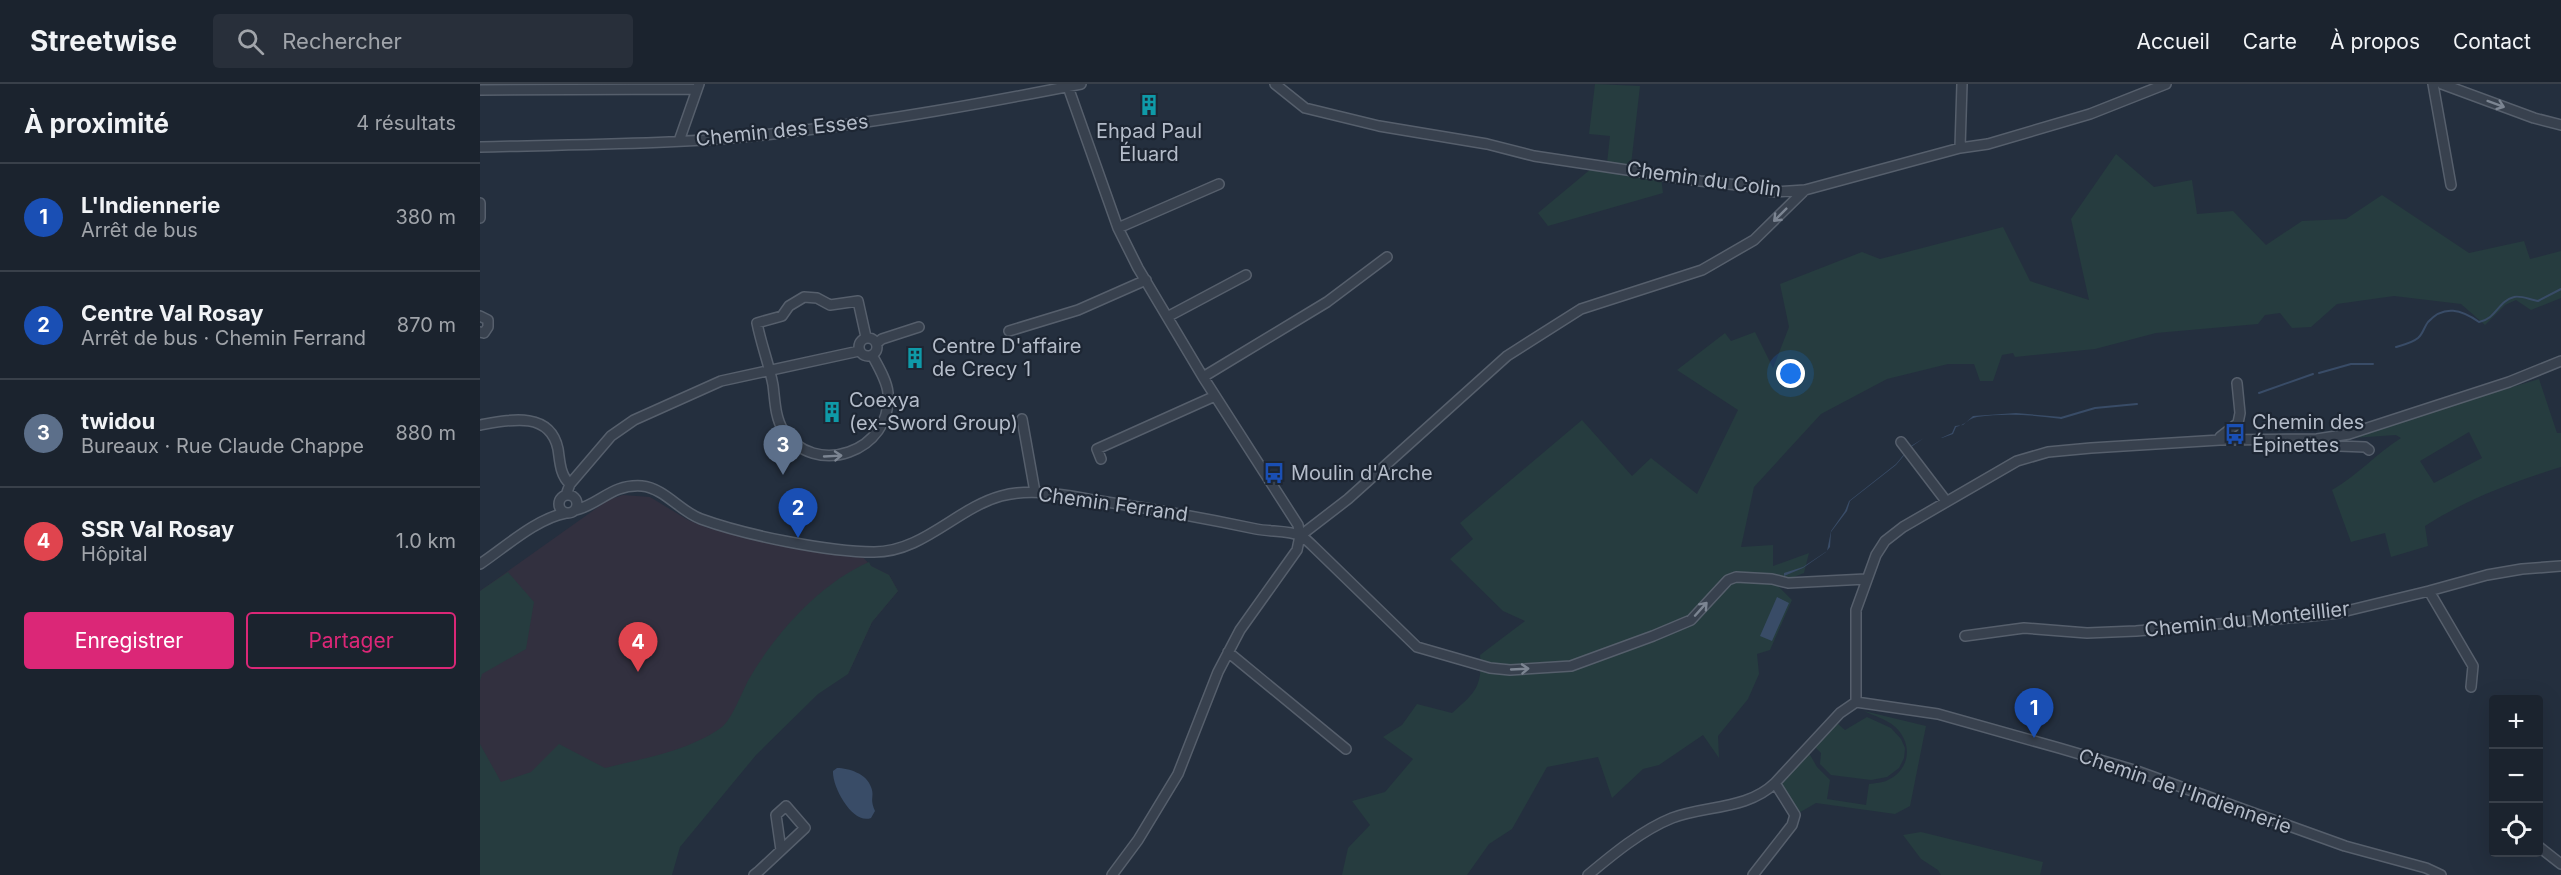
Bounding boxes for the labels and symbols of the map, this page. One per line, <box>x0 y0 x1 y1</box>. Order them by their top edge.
building icon: Ehpad Paul Éluard <box>1137 93 1161 117</box>
one-way arrow <box>2487 100 2505 111</box>
street label: Chemin des Esses <box>695 109 869 151</box>
place label: Ehpad Paul Éluard <box>1096 119 1202 166</box>
street label: Chemin du Colin <box>1625 156 1783 202</box>
one-way arrow <box>1772 208 1787 223</box>
place label: Centre D'affaire de Crecy 1 <box>932 334 1081 381</box>
building icon: Centre D'affaire de Crecy 1 <box>903 346 927 370</box>
your location <box>1776 359 1805 388</box>
place label: Coexya (ex-Sword Group) <box>849 388 1018 435</box>
building icon: Coexya (ex-Sword Group) <box>820 400 844 424</box>
place label: Chemin des Épinettes <box>2252 410 2364 457</box>
bus stop icon: Chemin des Épinettes <box>2223 422 2247 446</box>
pin: 3 <box>764 426 802 475</box>
one-way arrow <box>823 450 843 461</box>
bus stop icon: Moulin d'Arche <box>1262 461 1286 485</box>
place label: Moulin d'Arche <box>1291 461 1433 485</box>
street label: Chemin Ferrand <box>1036 482 1190 526</box>
pin: 2 <box>778 488 818 538</box>
street label: Chemin du Monteillier <box>2143 596 2351 642</box>
one-way arrow <box>1694 602 1708 617</box>
pin: 4 <box>618 622 658 672</box>
one-way arrow <box>1509 664 1529 675</box>
pin: 1 <box>2014 688 2054 738</box>
street label: Chemin de l'Indiennerie <box>2075 743 2295 839</box>

